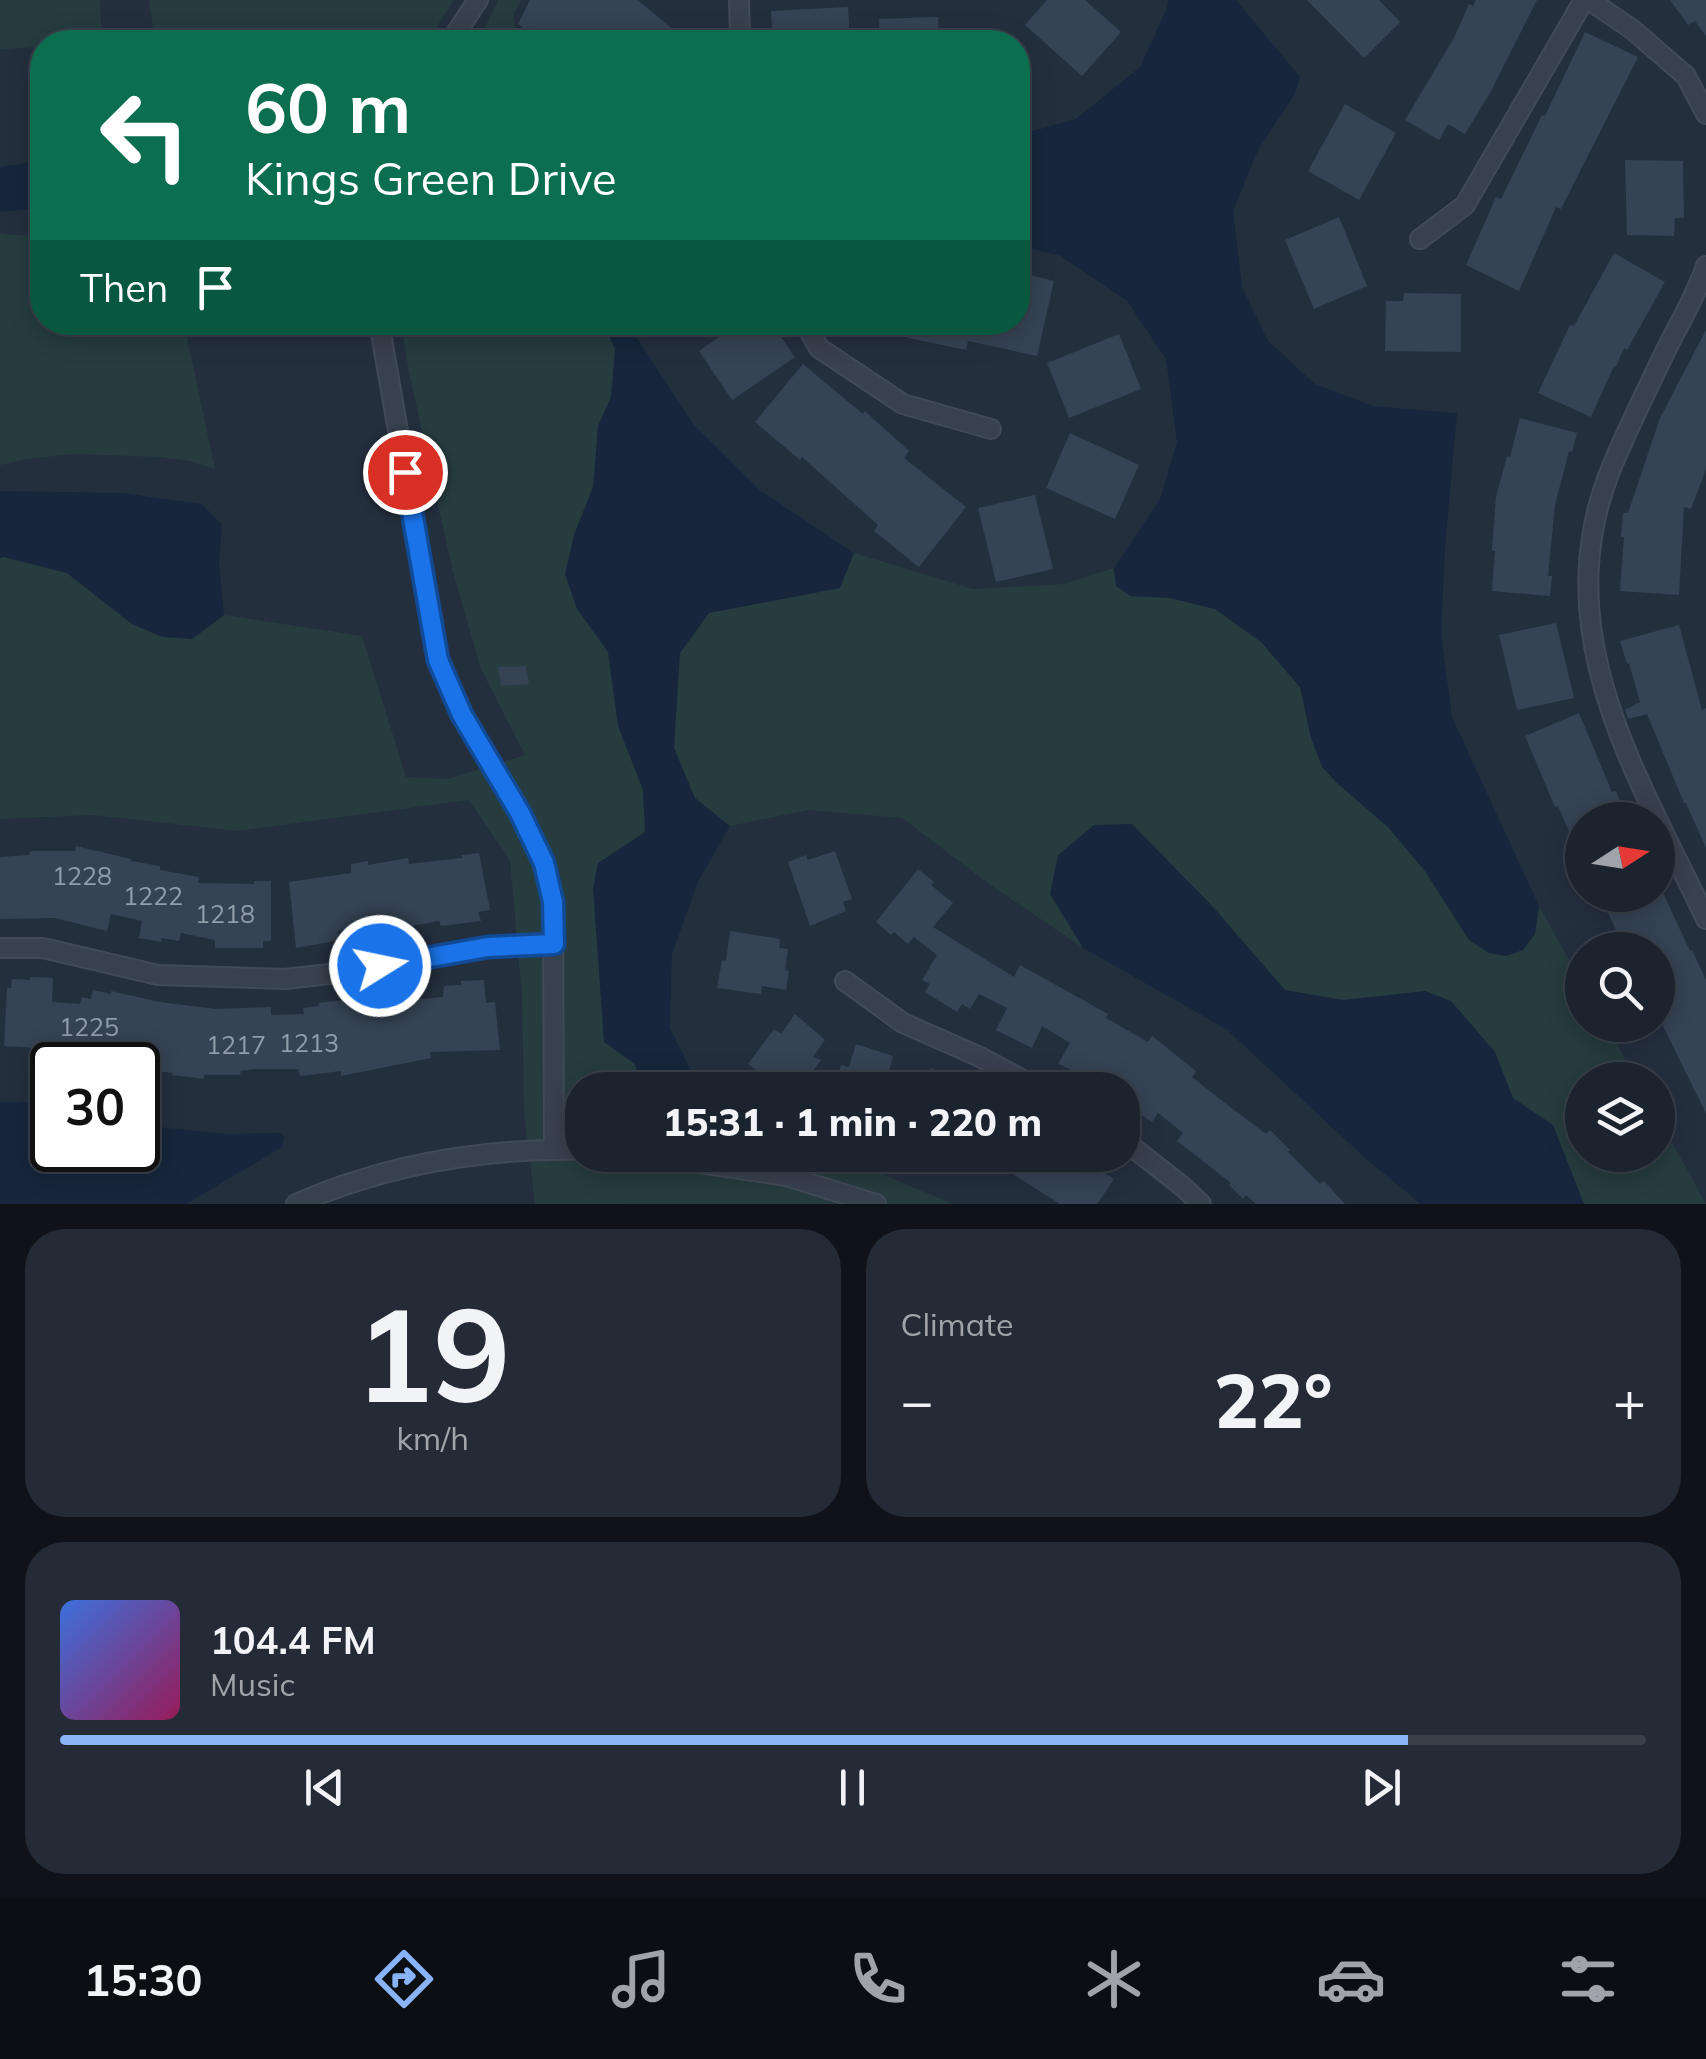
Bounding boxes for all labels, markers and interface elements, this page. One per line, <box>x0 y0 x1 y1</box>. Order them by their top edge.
text: 60 m <box>245 63 411 151</box>
icon: left <box>80 70 210 200</box>
text: Kings Green Drive <box>245 150 617 206</box>
icon: arrive <box>188 260 243 315</box>
text: Then <box>80 264 168 312</box>
pin <box>363 430 448 515</box>
icon: arrive <box>378 445 433 500</box>
north arrow <box>1565 802 1675 912</box>
map controls <box>1565 802 1675 1172</box>
house number: 1228 <box>52 860 112 891</box>
house number: 1222 <box>123 880 183 911</box>
house number: 1218 <box>195 898 255 929</box>
position arrow <box>328 914 432 1018</box>
button: search <box>1565 932 1675 1042</box>
house number: 1225 <box>59 1011 119 1042</box>
house number: 1213 <box>279 1027 339 1058</box>
house number: 1217 <box>206 1029 266 1060</box>
speed limit sign: 30 <box>30 1042 160 1172</box>
button: layers <box>1565 1062 1675 1172</box>
text: 15:31 · 1 min · 220 m <box>663 1098 1042 1146</box>
text: 19 <box>355 1271 511 1435</box>
text: Climate <box>901 1304 1013 1344</box>
text: 22° <box>1214 1353 1333 1447</box>
text: − <box>901 1366 934 1435</box>
text: + <box>1613 1366 1646 1435</box>
text: km/h <box>397 1418 469 1458</box>
text: 104.4 FM <box>210 1616 376 1664</box>
text: Music <box>210 1664 295 1704</box>
icon: previous <box>297 1760 352 1815</box>
icon: pause <box>825 1760 880 1815</box>
icon: next <box>1354 1760 1409 1815</box>
icon: directions <box>369 1944 439 2014</box>
icon: music <box>606 1944 676 2014</box>
icon: phone <box>843 1944 913 2014</box>
icon: climate <box>1079 1944 1149 2014</box>
icon: car <box>1316 1944 1386 2014</box>
icon: filters <box>1553 1944 1623 2014</box>
text: 15:30 <box>83 1951 203 2007</box>

